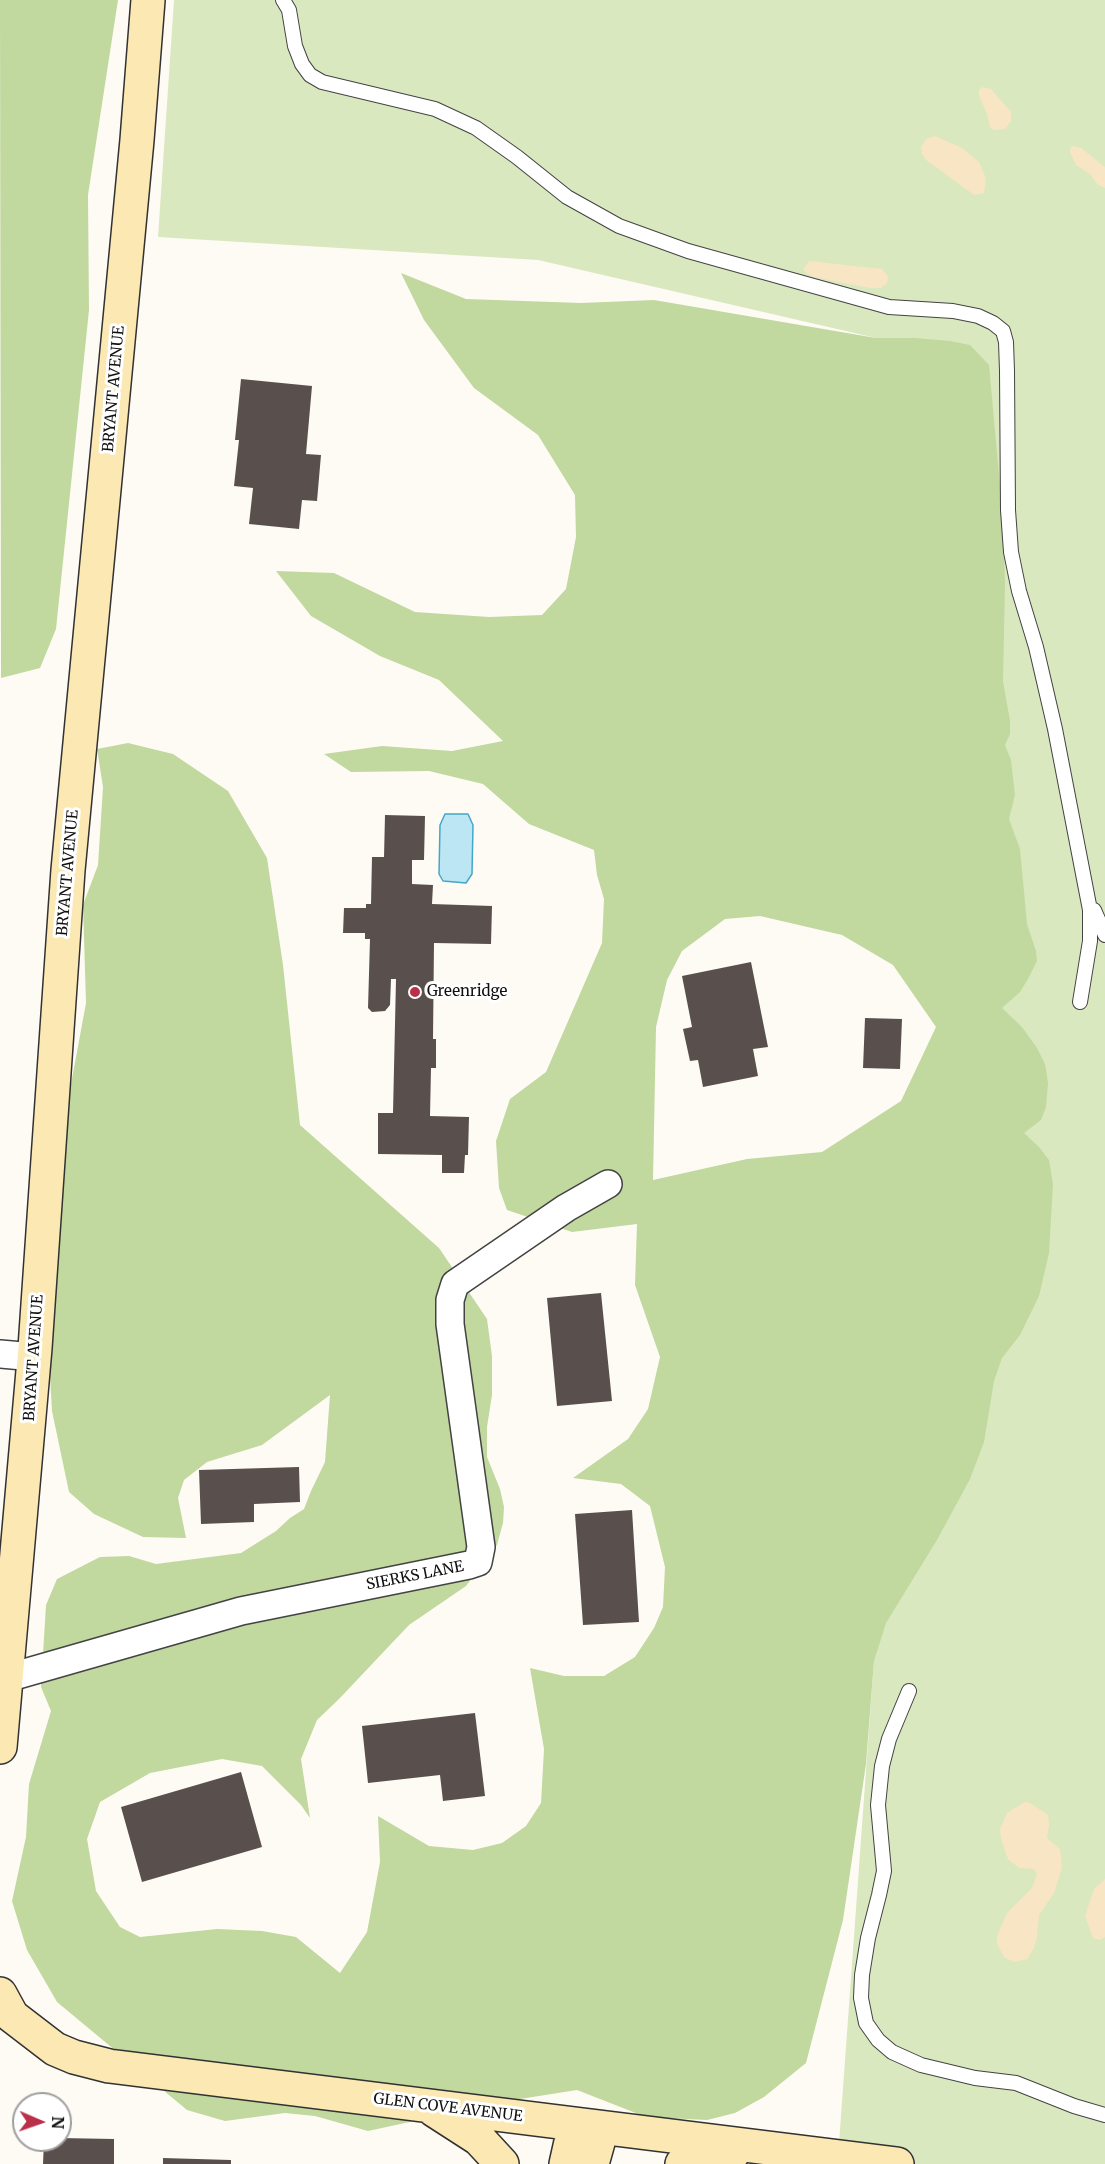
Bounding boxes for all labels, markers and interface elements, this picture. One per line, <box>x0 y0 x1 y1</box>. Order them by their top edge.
street label: BRYANT AVENUE <box>100 325 128 453</box>
street label: BRYANT AVENUE <box>54 809 82 937</box>
place label: Greenridge <box>427 983 507 1001</box>
marker: Greenridge <box>408 985 422 999</box>
street label: BRYANT AVENUE <box>21 1294 47 1422</box>
street label: SIERKS LANE <box>365 1558 465 1594</box>
street label: GLEN COVE AVENUE <box>373 2090 523 2126</box>
north arrow <box>12 2092 72 2152</box>
text: N <box>48 2116 68 2129</box>

